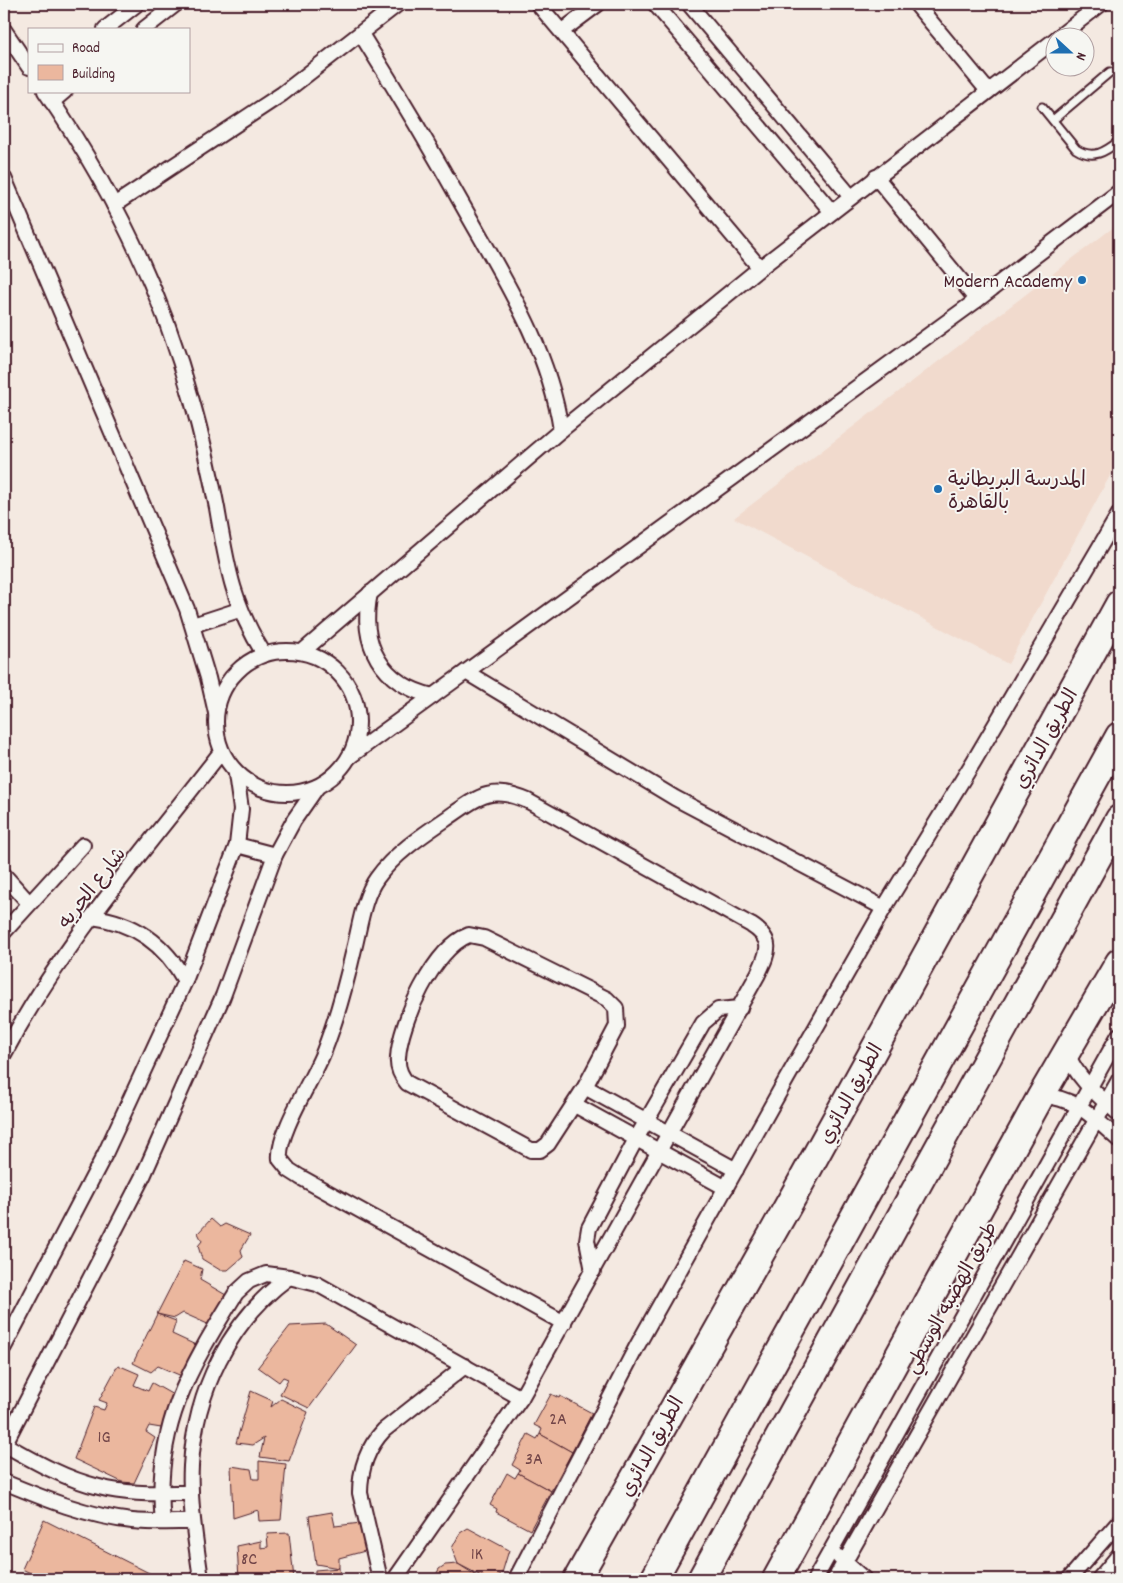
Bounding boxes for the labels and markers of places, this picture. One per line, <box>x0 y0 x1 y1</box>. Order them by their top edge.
place label: Modern Academy <box>944 269 1073 297</box>
marker: Modern Academy <box>1076 274 1088 286</box>
place label: المدرسة البريطانية بالقاهرة <box>948 467 1086 518</box>
marker: المدرسة البريطانية بالقاهرة <box>932 483 944 495</box>

